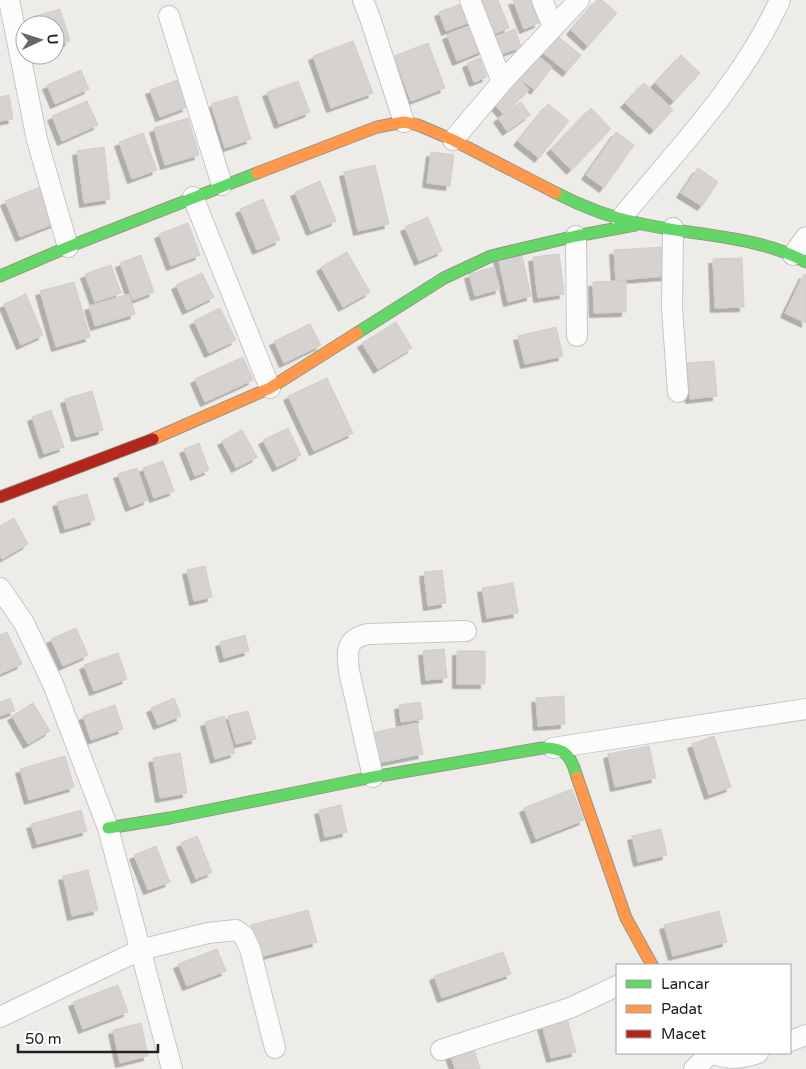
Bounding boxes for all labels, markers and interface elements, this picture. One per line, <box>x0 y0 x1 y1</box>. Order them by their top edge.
north arrow <box>15 15 65 65</box>
text: U <box>44 33 61 45</box>
legend <box>616 964 791 1054</box>
text: Lancar <box>661 975 710 993</box>
text: Padat <box>661 1000 703 1018</box>
scale bar <box>18 1022 158 1054</box>
text: Macet <box>661 1025 706 1043</box>
text: 50 m <box>25 1030 62 1048</box>

